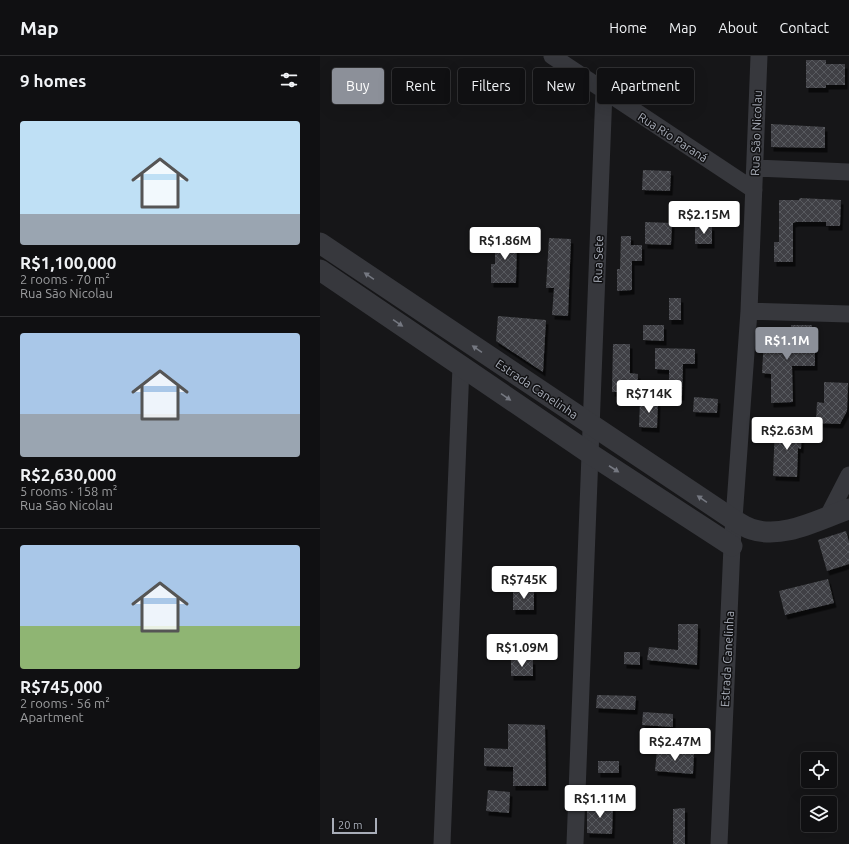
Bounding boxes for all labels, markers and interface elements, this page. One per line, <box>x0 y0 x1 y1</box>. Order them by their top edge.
text: Map <box>20 17 59 39</box>
text: Home <box>609 20 647 36</box>
text: Map <box>669 20 697 36</box>
text: About <box>719 20 758 36</box>
text: Contact <box>780 20 829 36</box>
chip: Buy <box>332 68 384 104</box>
chip: Rent <box>392 68 450 104</box>
chip: Filters <box>458 68 525 104</box>
chip: New <box>533 68 589 104</box>
chip: Apartment <box>597 68 694 104</box>
icon: filters <box>278 69 300 91</box>
text: 9 homes <box>20 71 86 90</box>
street label: Rua São Nicolau <box>748 90 764 176</box>
street label: Rua Rio Paraná <box>636 110 710 164</box>
icon: home <box>124 147 196 219</box>
pin: R$2.15M <box>667 201 741 235</box>
text: R$2.15M <box>678 207 730 221</box>
pin: R$1.86M <box>468 227 542 261</box>
text: R$1.86M <box>479 233 531 247</box>
street label: Rua Sete <box>591 235 605 283</box>
text: R$1,100,000 <box>20 253 116 272</box>
text: 2 rooms · 70 m² <box>20 272 110 286</box>
one-way arrow <box>364 272 375 280</box>
text: Rua São Nicolau <box>20 286 113 300</box>
one-way arrow <box>393 319 404 327</box>
pin: R$1.1M <box>754 327 820 361</box>
text: R$1.1M <box>764 333 810 347</box>
one-way arrow <box>472 345 482 353</box>
street label: Estrada Canelinha <box>493 357 581 421</box>
icon: home <box>124 359 196 431</box>
pin: R$714K <box>616 380 682 414</box>
text: R$714K <box>626 386 672 400</box>
one-way arrow <box>500 393 512 400</box>
pin: R$2.63M <box>750 417 824 451</box>
text: R$2.63M <box>761 423 813 437</box>
text: R$2,630,000 <box>20 465 116 484</box>
one-way arrow <box>609 465 619 473</box>
text: 5 rooms · 158 m² <box>20 484 117 498</box>
one-way arrow <box>696 495 707 503</box>
text: Rua São Nicolau <box>20 498 113 512</box>
pin: R$745K <box>491 566 557 600</box>
icon: home <box>124 571 196 643</box>
text: R$745K <box>501 572 547 586</box>
street label: Estrada Canelinha <box>718 611 736 707</box>
pin: R$1.09M <box>485 634 559 668</box>
text: R$1.09M <box>496 640 548 654</box>
text: R$745,000 <box>20 677 102 696</box>
text: 2 rooms · 56 m² <box>20 696 110 710</box>
text: Apartment <box>20 710 84 724</box>
pin: R$2.47M <box>638 728 712 762</box>
text: R$2.47M <box>649 734 701 748</box>
map controls <box>801 752 837 832</box>
button: locate <box>801 752 837 788</box>
pin: R$1.11M <box>563 785 637 819</box>
text: R$1.11M <box>574 791 626 805</box>
button: layers <box>801 796 837 832</box>
scale bar <box>332 816 377 835</box>
text: 20 m <box>338 819 362 831</box>

